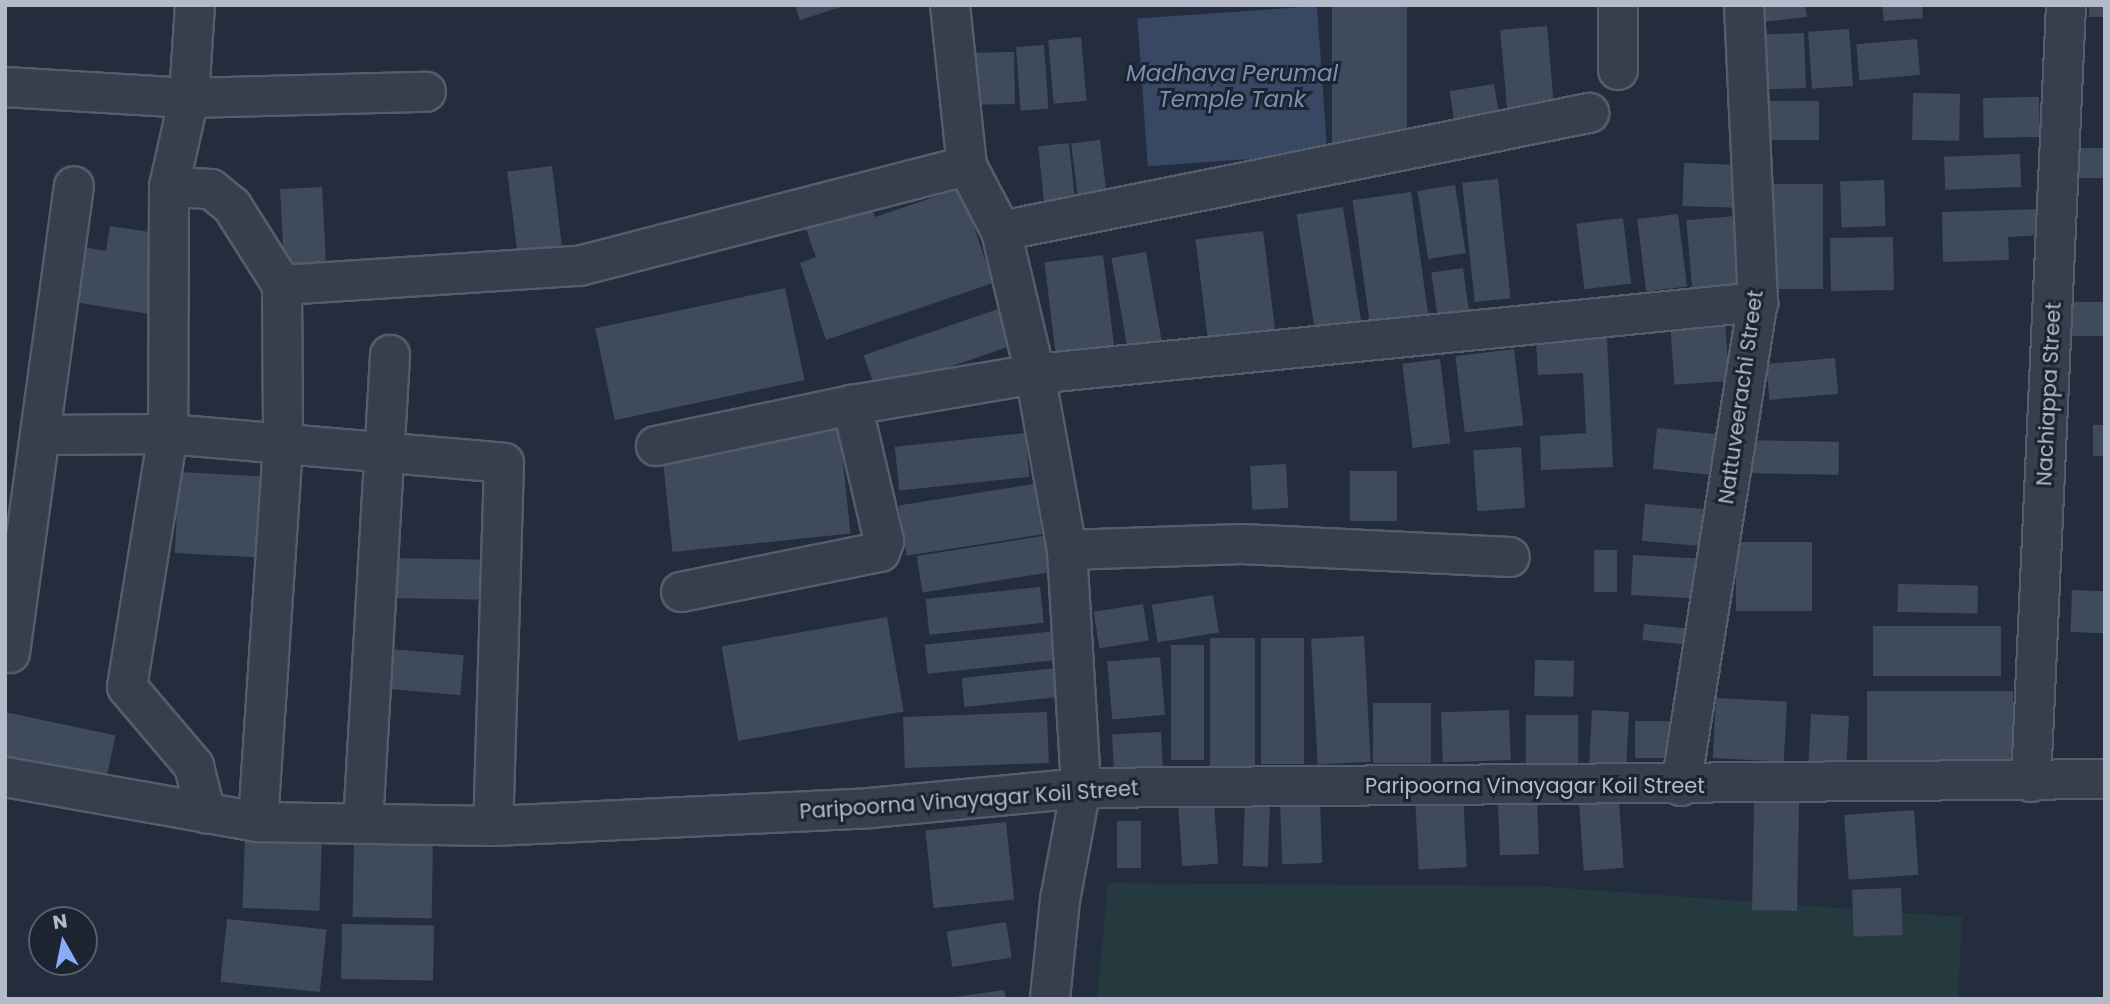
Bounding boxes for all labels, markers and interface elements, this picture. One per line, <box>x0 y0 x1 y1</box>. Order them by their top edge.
water label: Madhava Perumal Temple Tank <box>1126 59 1338 113</box>
street label: Nattuveerachi Street <box>1713 288 1769 506</box>
street label: Nachiappa Street <box>2032 301 2066 487</box>
street label: Paripoorna Vinayagar Koil Street <box>1365 773 1705 799</box>
street label: Paripoorna Vinayagar Koil Street <box>799 776 1139 824</box>
north arrow <box>28 906 98 976</box>
text: N <box>51 907 69 936</box>

